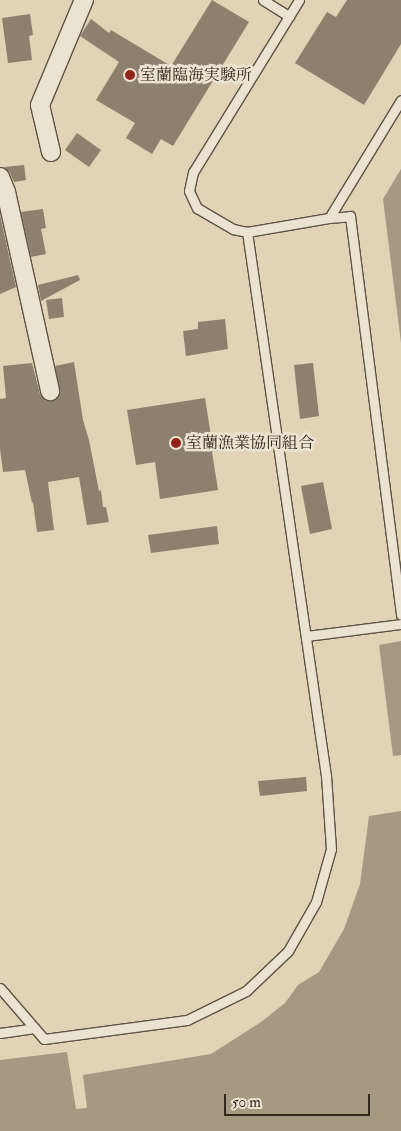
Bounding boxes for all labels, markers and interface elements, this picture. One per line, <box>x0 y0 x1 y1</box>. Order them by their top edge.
place label: 室蘭臨海実験所 <box>140 65 252 85</box>
marker: 室蘭臨海実験所 <box>124 69 136 81</box>
place label: 室蘭漁業協同組合 <box>186 433 314 453</box>
marker: 室蘭漁業協同組合 <box>170 437 182 449</box>
scale bar <box>226 1084 372 1116</box>
text: 50 m <box>232 1093 261 1112</box>

